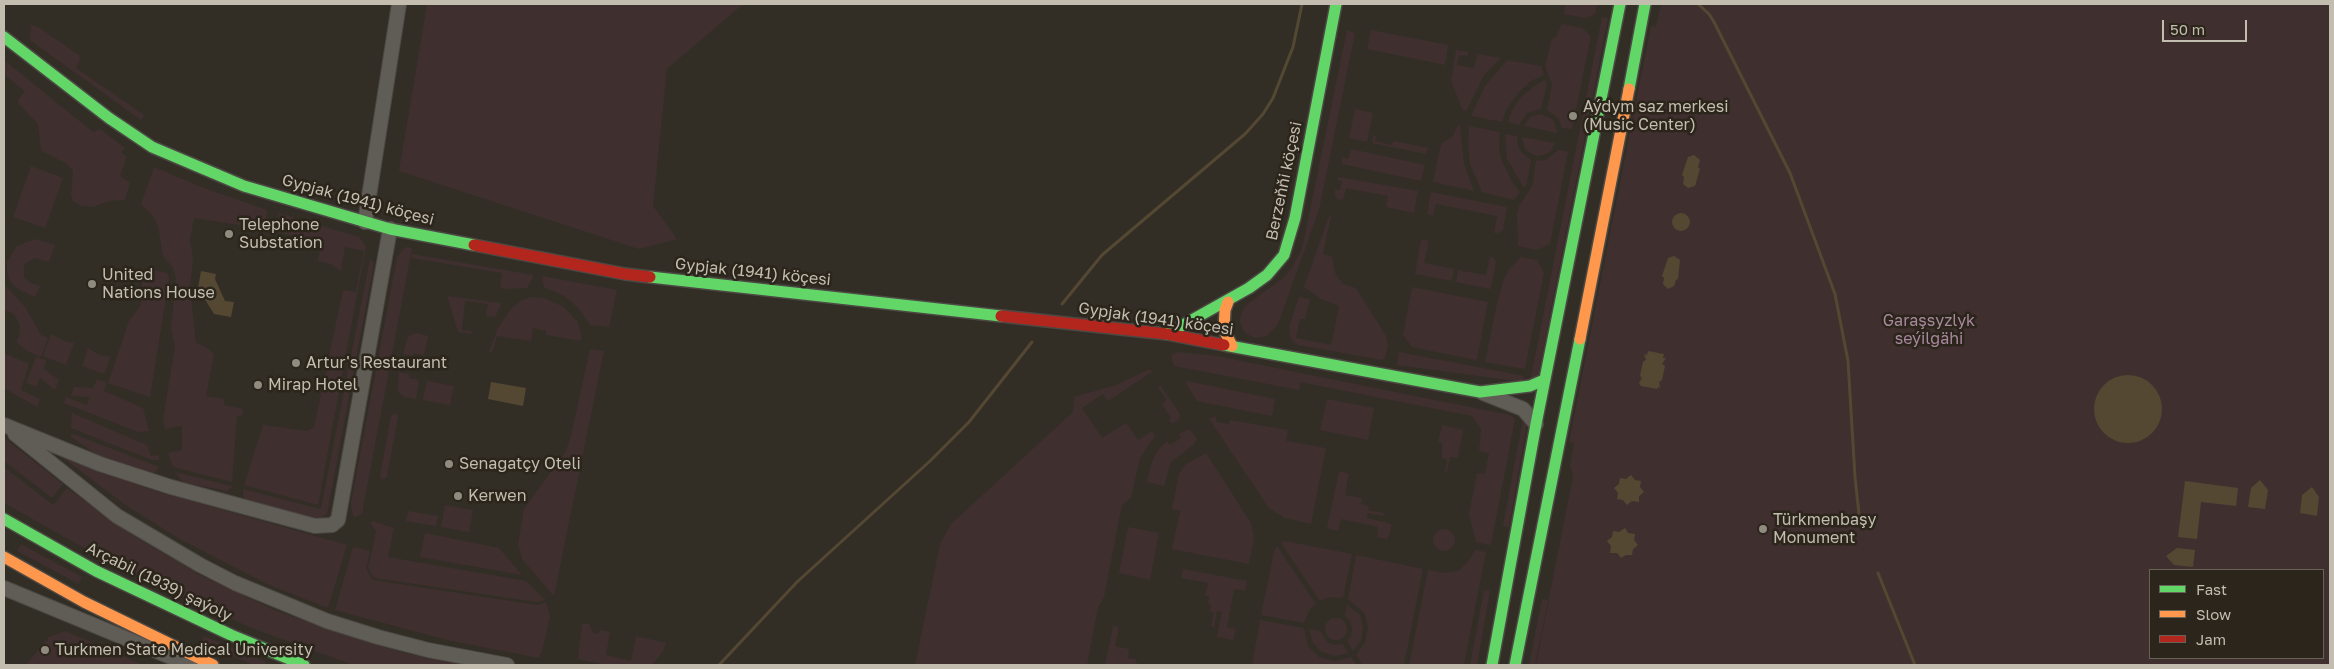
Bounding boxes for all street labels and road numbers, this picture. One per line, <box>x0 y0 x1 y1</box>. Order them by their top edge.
street label: Berzeňňi köçesi <box>1262 120 1306 242</box>
street label: Gypjak (1941) köçesi <box>280 170 436 230</box>
street label: Gypjak (1941) köçesi <box>674 254 832 290</box>
street label: Gypjak (1941) köçesi <box>1077 299 1235 339</box>
street label: Arçabil (1939) şaýoly <box>83 538 235 626</box>

